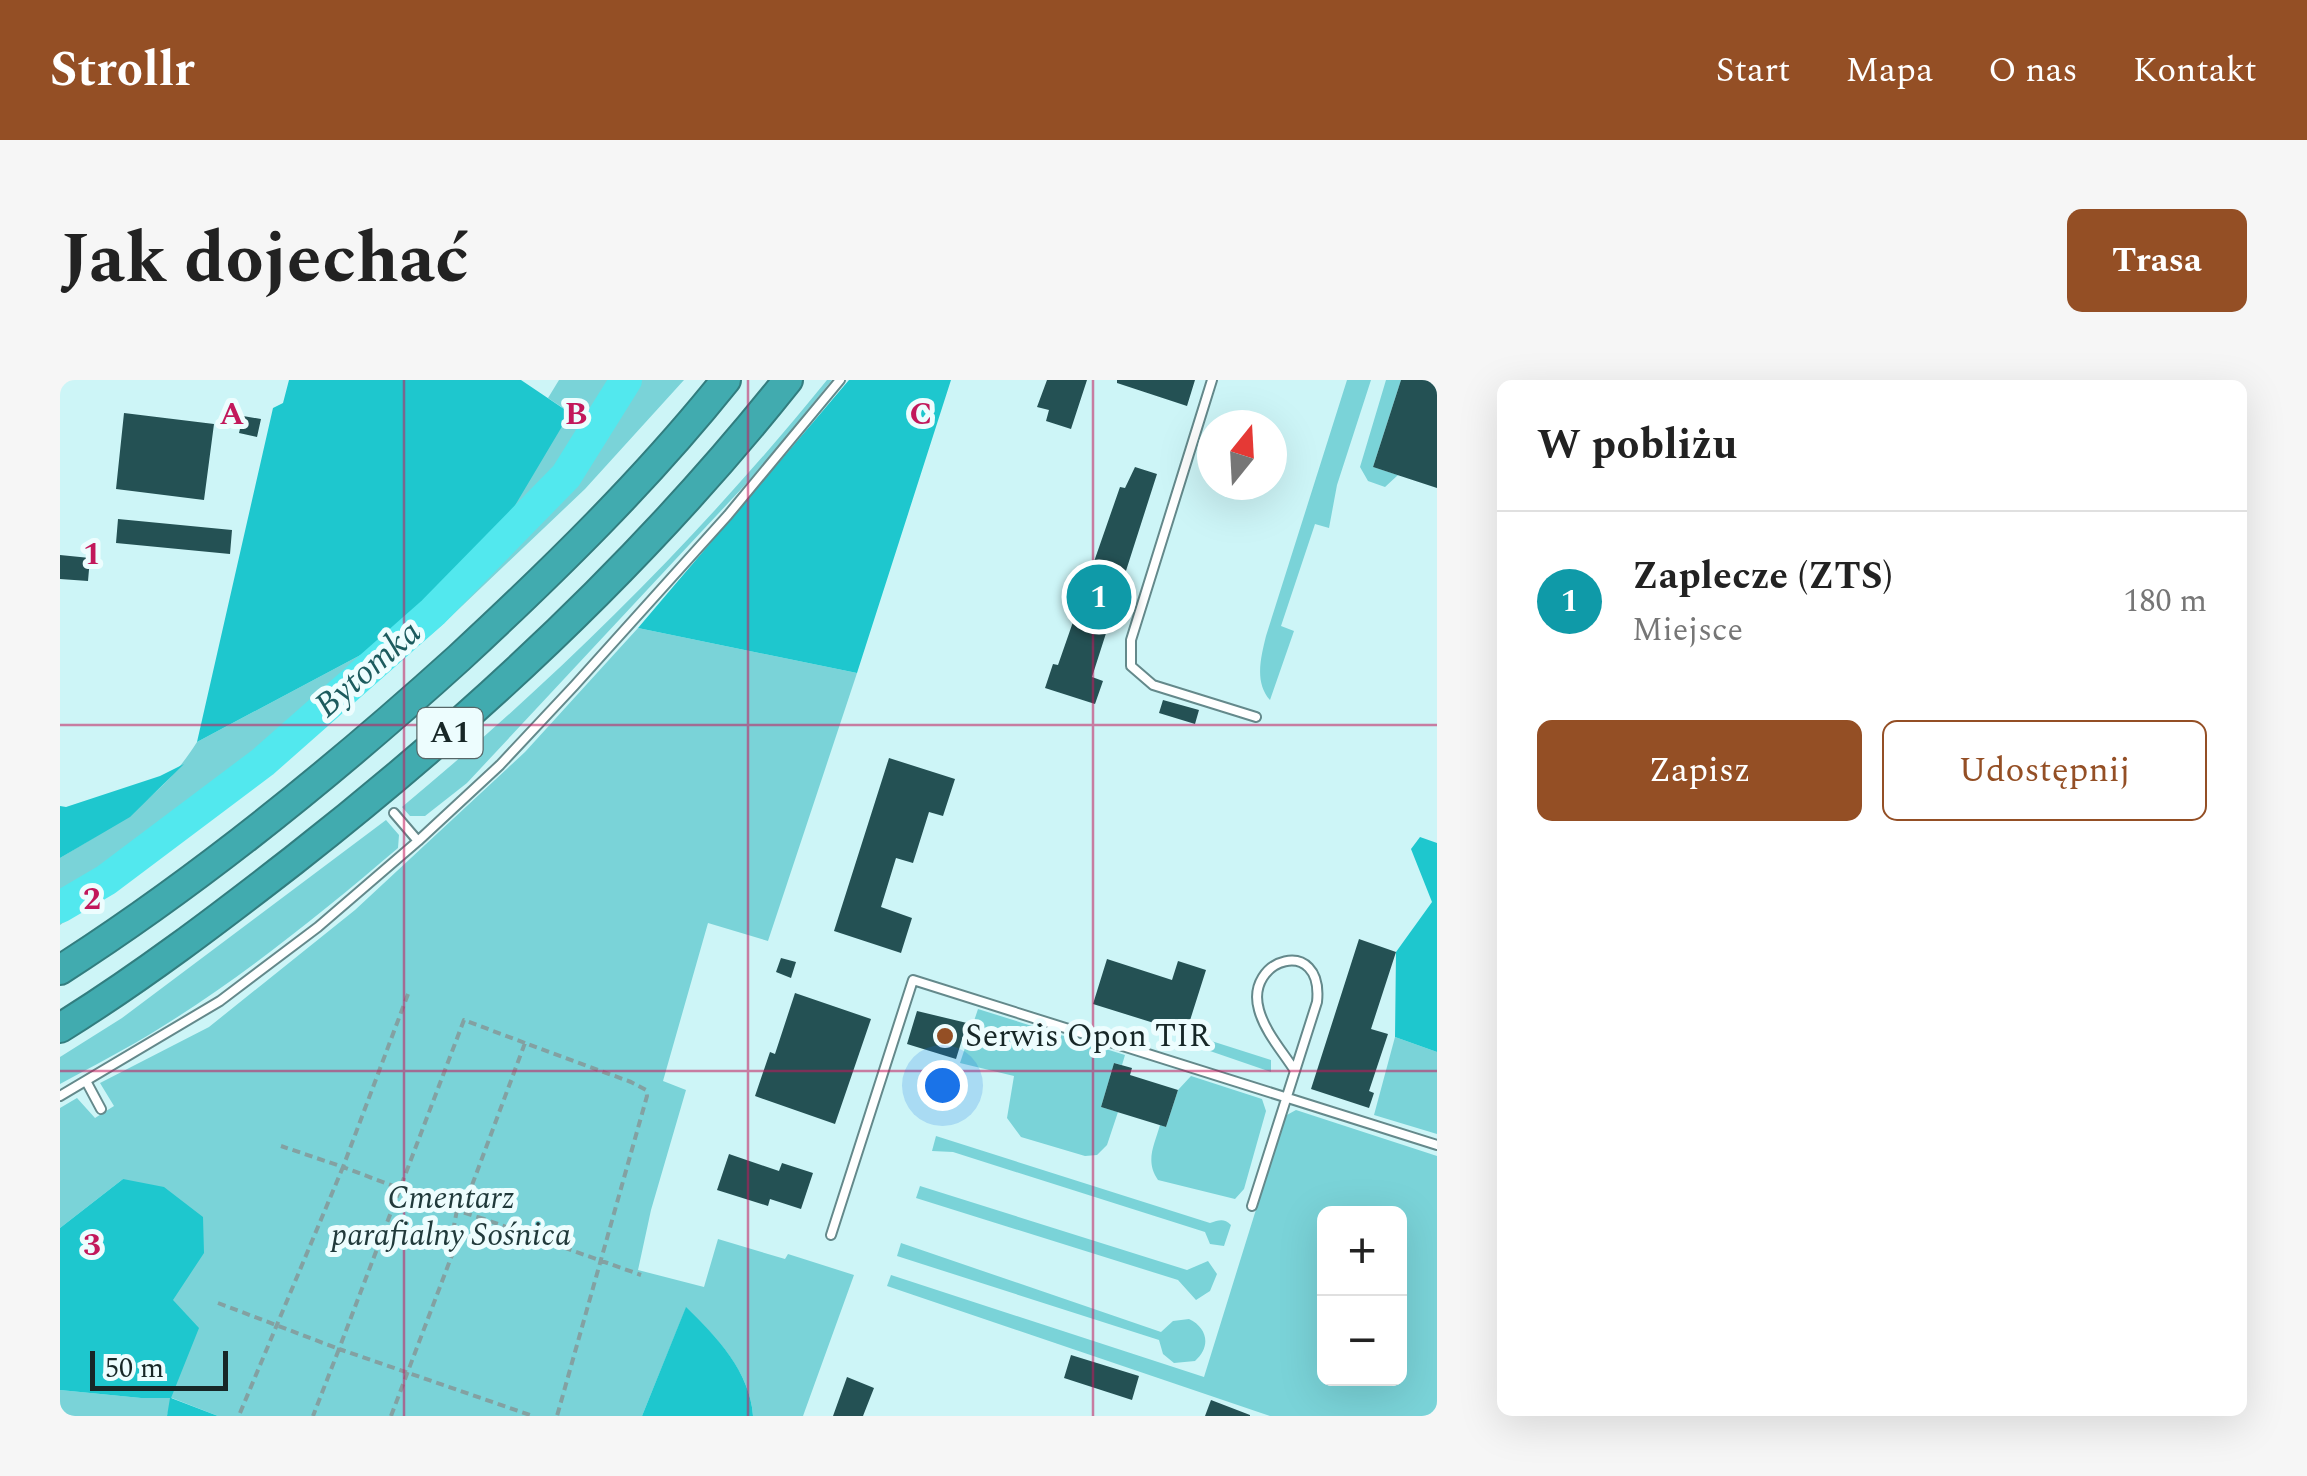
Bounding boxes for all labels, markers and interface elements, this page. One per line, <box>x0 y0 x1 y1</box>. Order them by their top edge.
text: Strollr <box>50 34 195 107</box>
text: Start <box>1716 44 1790 97</box>
text: Mapa <box>1845 44 1933 97</box>
text: O nas <box>1988 44 2078 97</box>
text: Kontakt <box>2133 44 2257 97</box>
text: Jak dojechać <box>60 207 469 313</box>
button: Trasa <box>2067 209 2247 312</box>
text: A <box>220 390 245 439</box>
text: B <box>565 390 587 439</box>
text: C <box>910 390 932 439</box>
north arrow <box>1197 410 1287 500</box>
text: W pobliżu <box>1537 414 1737 477</box>
text: 1 <box>83 530 101 579</box>
text: Zaplecze (ZTS) <box>1632 548 1893 606</box>
pin: 1 <box>1066 560 1132 634</box>
text: 1 <box>1561 577 1578 626</box>
text: 180 m <box>2123 577 2207 626</box>
text: Miejsce <box>1632 606 1743 655</box>
water label: Bytomka <box>303 607 434 731</box>
road number: A1 <box>418 708 482 758</box>
button: Zapisz <box>1537 720 1862 821</box>
button: Udostępnij <box>1882 720 2207 821</box>
text: 2 <box>83 875 101 924</box>
place label: Serwis Opon TIR <box>965 1012 1211 1061</box>
marker: Serwis Opon TIR <box>934 1025 956 1047</box>
your location <box>917 1060 968 1111</box>
park label: Cmentarz parafialny Sośnica <box>330 1174 571 1260</box>
map controls <box>1317 1206 1407 1386</box>
button: + <box>1317 1206 1407 1296</box>
text: 3 <box>83 1221 101 1270</box>
button: − <box>1317 1296 1407 1386</box>
scale bar <box>90 1346 228 1390</box>
text: 50 m <box>105 1347 164 1390</box>

